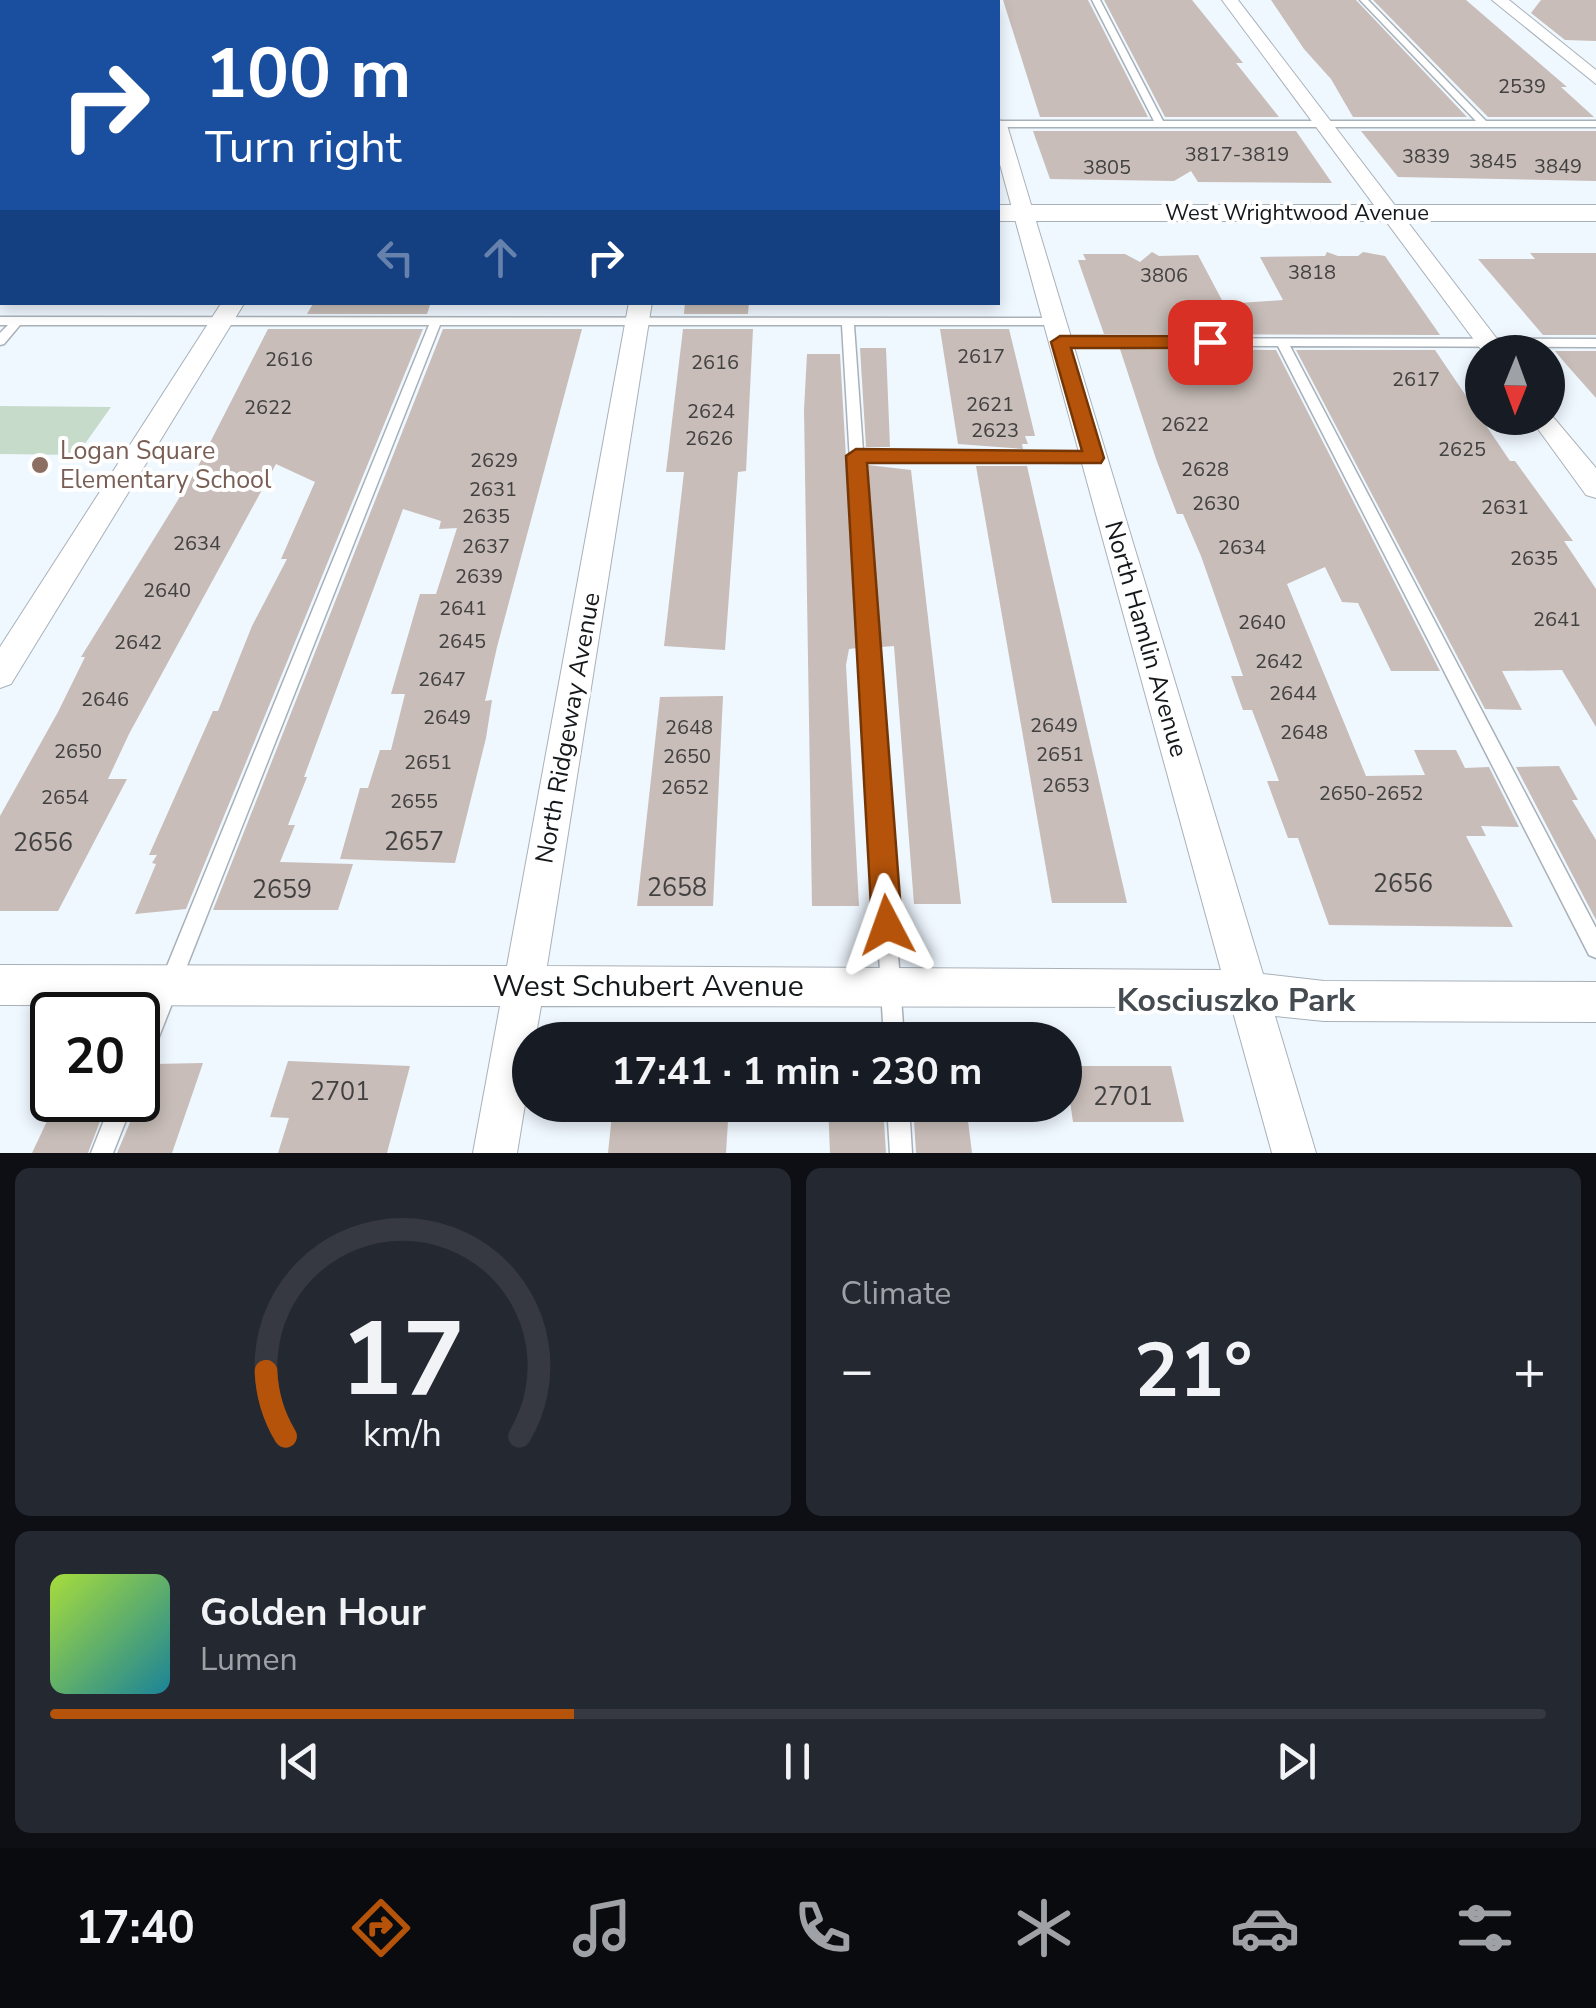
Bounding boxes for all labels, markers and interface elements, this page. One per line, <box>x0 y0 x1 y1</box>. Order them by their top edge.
text: 100 m <box>205 26 411 122</box>
icon: right <box>40 40 170 170</box>
house number: 2539 <box>1498 73 1546 100</box>
text: Turn right <box>205 117 402 178</box>
house number: 3817-3819 <box>1185 141 1289 168</box>
house number: 3839 <box>1402 143 1450 170</box>
house number: 3845 <box>1469 148 1517 175</box>
house number: 3849 <box>1534 153 1582 180</box>
house number: 3805 <box>1083 154 1131 181</box>
street label: West Wrightwood Avenue <box>1165 198 1429 228</box>
icon: left <box>368 230 423 285</box>
icon: ahead <box>473 230 528 285</box>
icon: right <box>578 230 633 285</box>
house number: 3818 <box>1288 259 1336 286</box>
house number: 3806 <box>1140 262 1188 289</box>
pin <box>1168 300 1253 385</box>
icon: arrive <box>1183 315 1238 370</box>
north arrow <box>1465 335 1565 435</box>
map controls <box>1465 335 1565 435</box>
house number: 2617 <box>957 343 1005 370</box>
house number: 2616 <box>265 346 313 373</box>
house number: 2616 <box>691 349 739 376</box>
house number: 2617 <box>1392 366 1440 393</box>
house number: 2621 <box>966 391 1014 418</box>
house number: 2622 <box>244 394 292 421</box>
house number: 2624 <box>687 398 735 425</box>
house number: 2622 <box>1161 411 1209 438</box>
house number: 2623 <box>971 417 1019 444</box>
house number: 2626 <box>685 425 733 452</box>
place label: Logan Square Elementary School <box>60 434 272 497</box>
house number: 2625 <box>1438 436 1486 463</box>
house number: 2629 <box>470 447 518 474</box>
marker: Logan Square Elementary School <box>29 454 51 476</box>
house number: 2628 <box>1181 456 1229 483</box>
house number: 2631 <box>469 476 517 503</box>
house number: 2630 <box>1192 490 1240 517</box>
house number: 2631 <box>1481 494 1529 521</box>
house number: 2635 <box>462 503 510 530</box>
street label: North Hamlin Avenue <box>1096 517 1196 761</box>
house number: 2634 <box>173 530 221 557</box>
house number: 2637 <box>462 533 510 560</box>
house number: 2634 <box>1218 534 1266 561</box>
house number: 2635 <box>1510 545 1558 572</box>
house number: 2639 <box>455 563 503 590</box>
house number: 2640 <box>143 577 191 604</box>
street label: North Ridgeway Avenue <box>527 590 609 866</box>
house number: 2641 <box>439 595 487 622</box>
house number: 2641 <box>1533 606 1581 633</box>
house number: 2640 <box>1238 609 1286 636</box>
house number: 2645 <box>438 628 486 655</box>
house number: 2642 <box>114 629 162 656</box>
house number: 2642 <box>1255 648 1303 675</box>
house number: 2647 <box>418 666 466 693</box>
house number: 2644 <box>1269 680 1317 707</box>
house number: 2646 <box>81 686 129 713</box>
house number: 2649 <box>423 704 471 731</box>
house number: 2649 <box>1030 712 1078 739</box>
house number: 2648 <box>665 714 713 741</box>
house number: 2648 <box>1280 719 1328 746</box>
house number: 2650 <box>54 738 102 765</box>
house number: 2651 <box>1036 741 1084 768</box>
house number: 2650 <box>663 743 711 770</box>
house number: 2651 <box>404 749 452 776</box>
house number: 2653 <box>1042 772 1090 799</box>
house number: 2652 <box>661 774 709 801</box>
house number: 2650-2652 <box>1319 780 1423 807</box>
house number: 2654 <box>41 784 89 811</box>
house number: 2655 <box>390 788 438 815</box>
house number: 2657 <box>384 825 444 859</box>
house number: 2656 <box>13 826 73 860</box>
house number: 2656 <box>1373 867 1433 901</box>
house number: 2658 <box>647 871 707 905</box>
house number: 2659 <box>252 873 312 907</box>
position arrow <box>835 873 939 977</box>
street label: West Schubert Avenue <box>492 966 804 1007</box>
district label: Kosciuszko Park <box>1117 979 1356 1022</box>
speed limit sign: 20 <box>30 992 160 1122</box>
text: 17:41 · 1 min · 230 m <box>612 1046 982 1097</box>
house number: 2701 <box>310 1075 370 1109</box>
house number: 2701 <box>1093 1080 1153 1114</box>
text: Climate <box>841 1272 951 1315</box>
text: 17 <box>340 1289 465 1431</box>
text: 21° <box>1134 1320 1252 1422</box>
text: − <box>841 1333 874 1408</box>
text: + <box>1513 1333 1546 1408</box>
text: km/h <box>363 1410 442 1459</box>
text: Golden Hour <box>200 1587 426 1638</box>
text: Lumen <box>200 1638 298 1681</box>
icon: previous <box>272 1734 327 1789</box>
icon: pause <box>770 1734 825 1789</box>
icon: next <box>1269 1734 1324 1789</box>
icon: directions <box>346 1893 416 1963</box>
icon: music <box>567 1893 637 1963</box>
icon: phone <box>788 1893 858 1963</box>
icon: climate <box>1009 1893 1079 1963</box>
icon: car <box>1230 1893 1300 1963</box>
icon: filters <box>1450 1893 1520 1963</box>
text: 17:40 <box>75 1898 195 1959</box>

